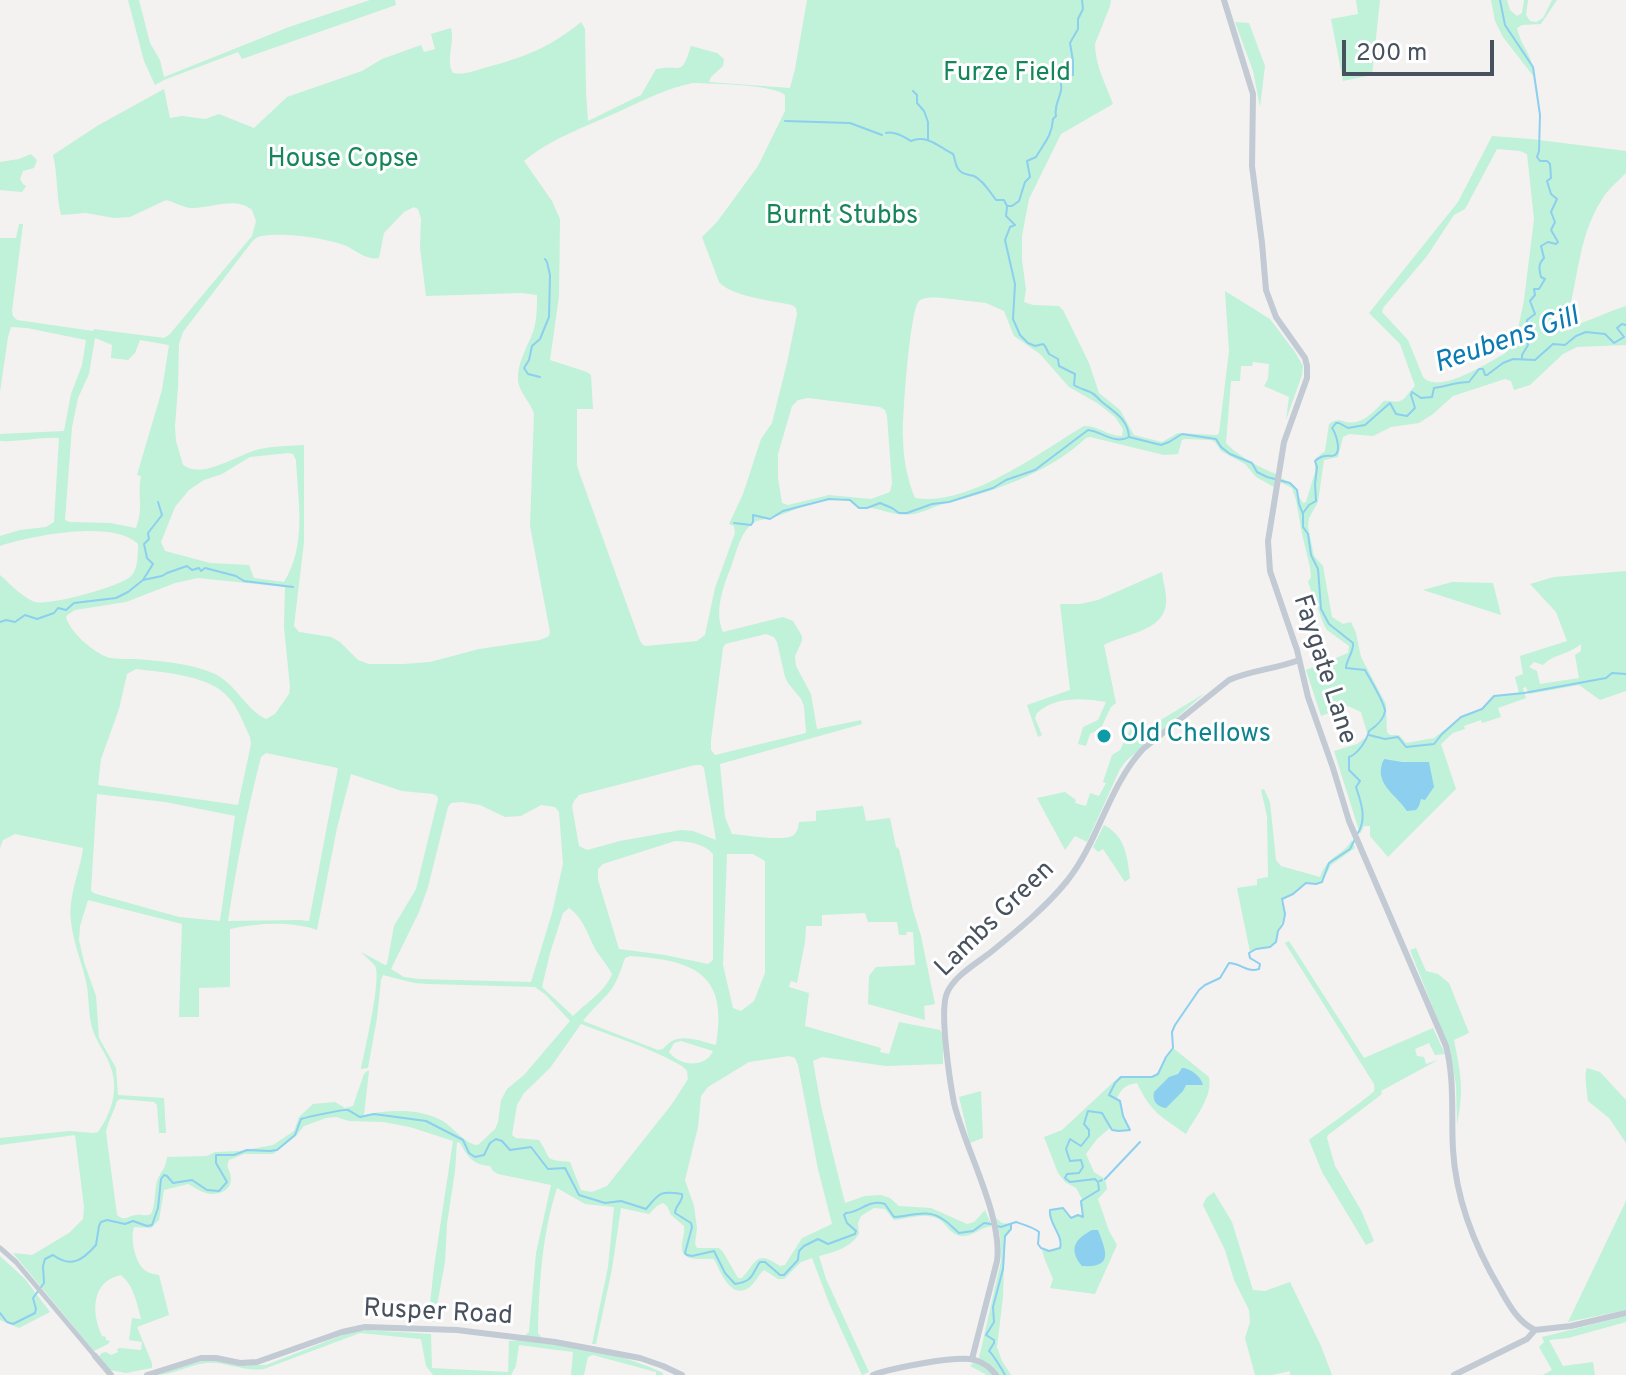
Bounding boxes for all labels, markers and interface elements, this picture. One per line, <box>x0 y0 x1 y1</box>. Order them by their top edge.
scale bar <box>1346 24 1498 74</box>
text: 200 m <box>1356 39 1427 69</box>
park label: Furze Field <box>943 59 1071 91</box>
park label: House Copse <box>267 145 419 177</box>
park label: Burnt Stubbs <box>766 202 918 234</box>
water label: Reubens Gill <box>1430 302 1584 382</box>
street label: Faygate Lane <box>1284 591 1362 749</box>
place label: Old Chellows <box>1120 720 1271 752</box>
marker: Old Chellows <box>1095 727 1113 745</box>
street label: Lambs Green <box>930 855 1062 985</box>
street label: Rusper Road <box>363 1295 513 1333</box>

